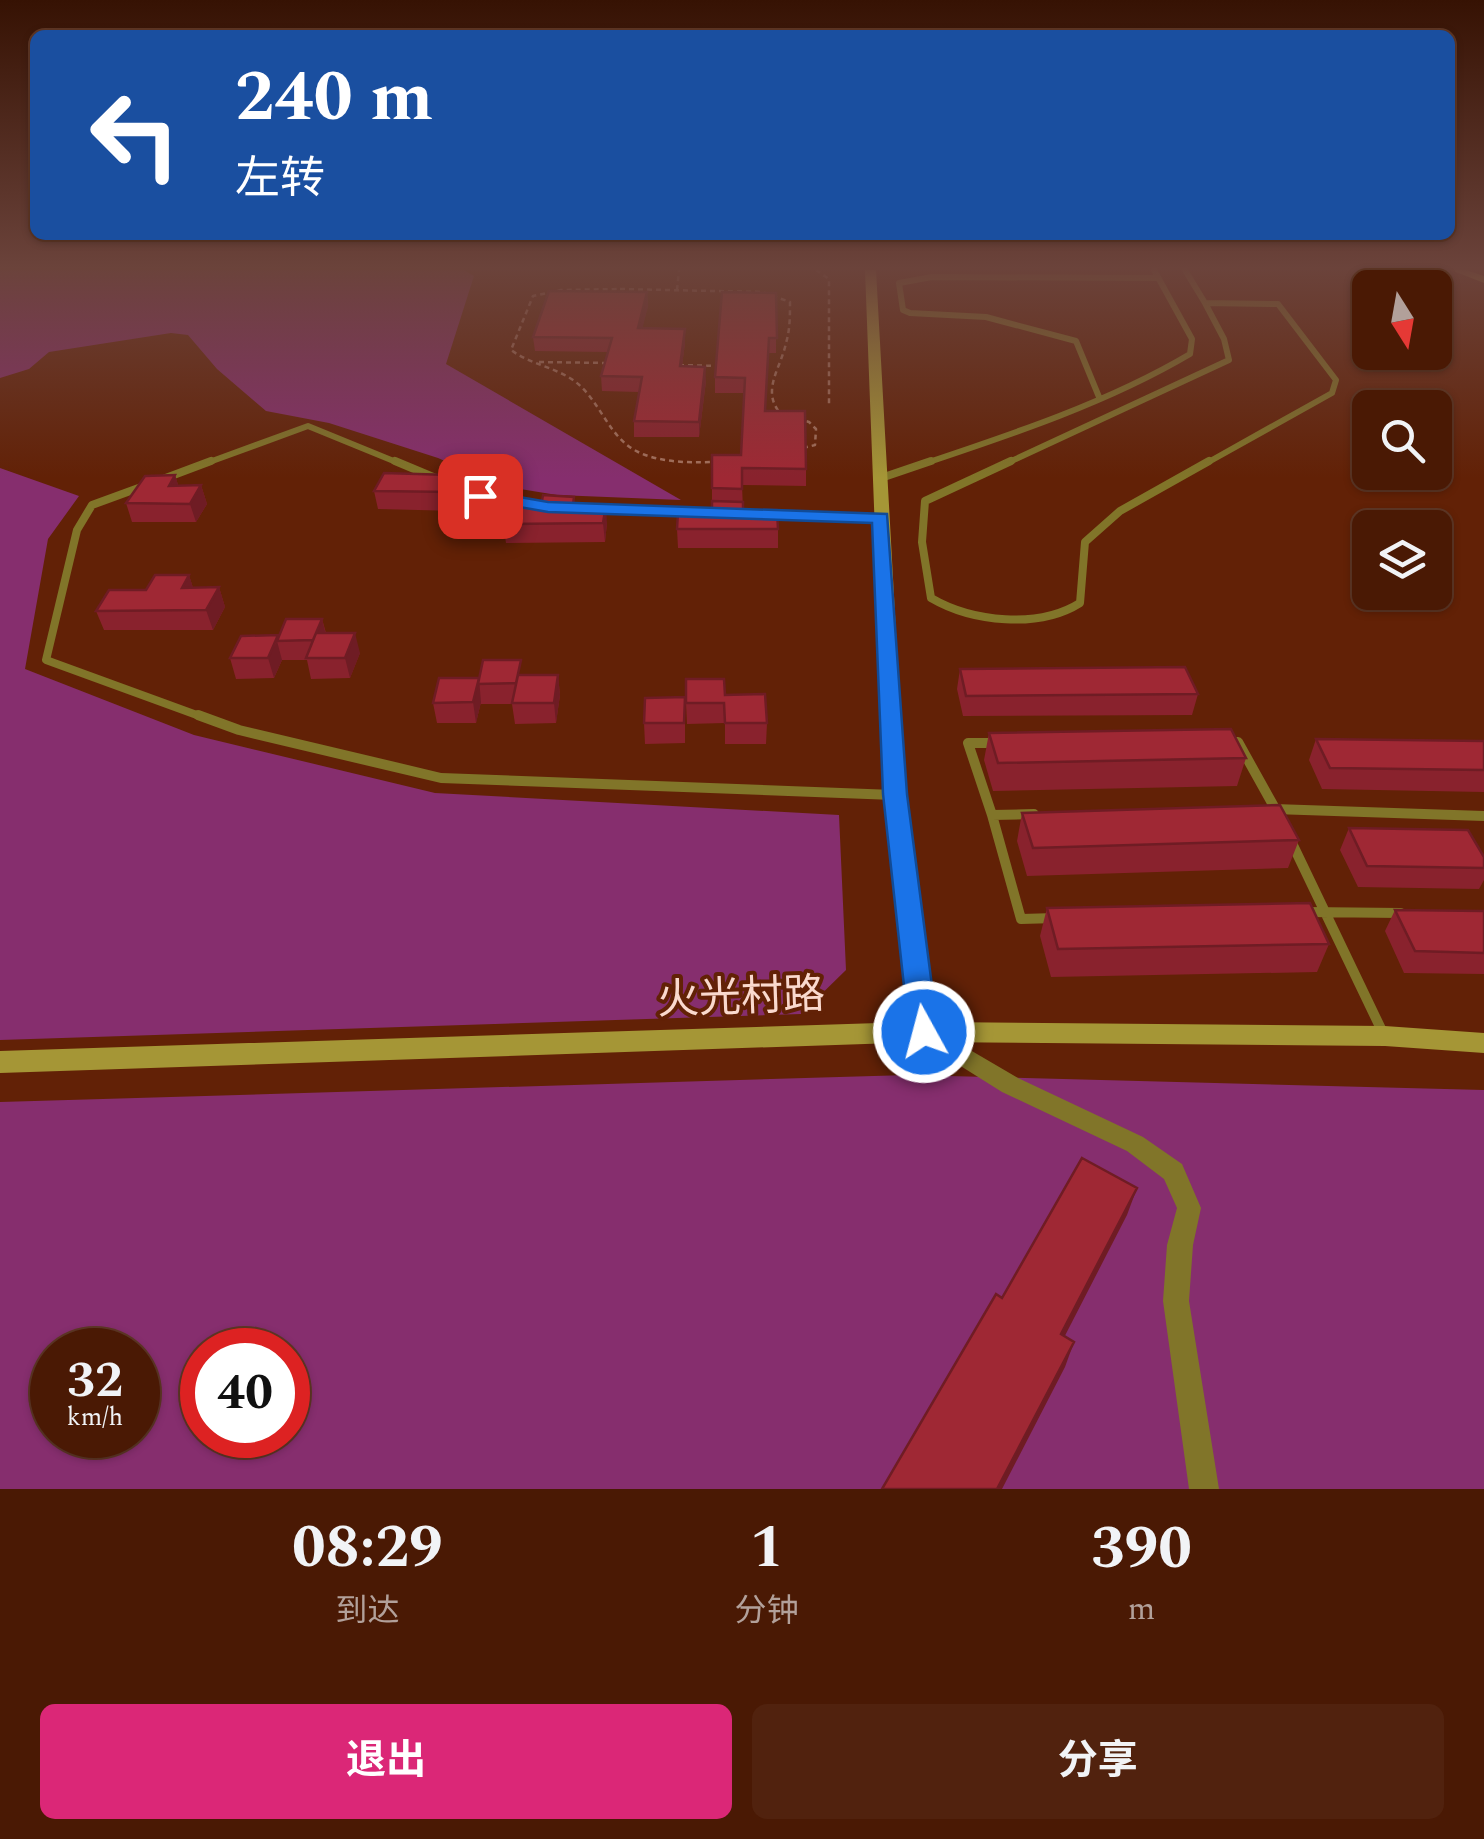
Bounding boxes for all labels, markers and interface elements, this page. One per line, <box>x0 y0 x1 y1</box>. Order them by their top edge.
text: 240 m <box>235 45 433 151</box>
icon: left <box>70 70 200 200</box>
text: 左转 <box>235 145 325 214</box>
north arrow <box>1352 270 1452 370</box>
map controls <box>1352 270 1452 610</box>
button: search <box>1352 390 1452 490</box>
pin <box>438 454 523 539</box>
icon: arrive <box>453 469 508 524</box>
button: layers <box>1352 510 1452 610</box>
street label: 火光村路 <box>656 964 826 1032</box>
position arrow <box>872 980 976 1084</box>
speed limit sign: 40 <box>180 1328 310 1458</box>
text: 32 <box>67 1343 123 1419</box>
text: km/h <box>67 1399 123 1437</box>
text: 08:29 <box>292 1502 443 1594</box>
text: 1 <box>750 1502 784 1594</box>
text: 390 <box>1091 1503 1192 1595</box>
text: m <box>1128 1585 1155 1634</box>
text: 到达 <box>335 1587 399 1636</box>
text: 分钟 <box>735 1587 799 1636</box>
button: 退出 <box>40 1704 732 1819</box>
button: 分享 <box>752 1704 1444 1819</box>

